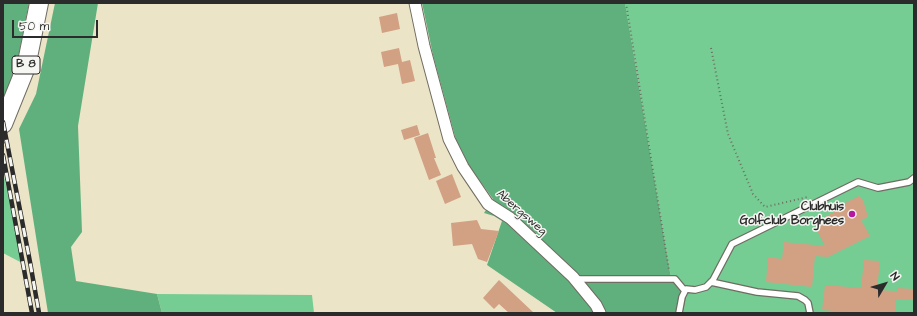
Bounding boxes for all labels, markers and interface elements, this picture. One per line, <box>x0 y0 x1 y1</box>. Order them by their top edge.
scale bar <box>14 12 100 38</box>
text: 50 m <box>19 18 49 35</box>
road number: B 8 <box>12 56 40 74</box>
street label: Abergsweg <box>493 187 549 239</box>
place label: Clubhuis Golfclub Borghees <box>740 200 844 228</box>
marker: Clubhuis Golfclub Borghees <box>847 209 857 219</box>
north arrow <box>865 264 905 304</box>
text: N <box>887 269 903 284</box>

